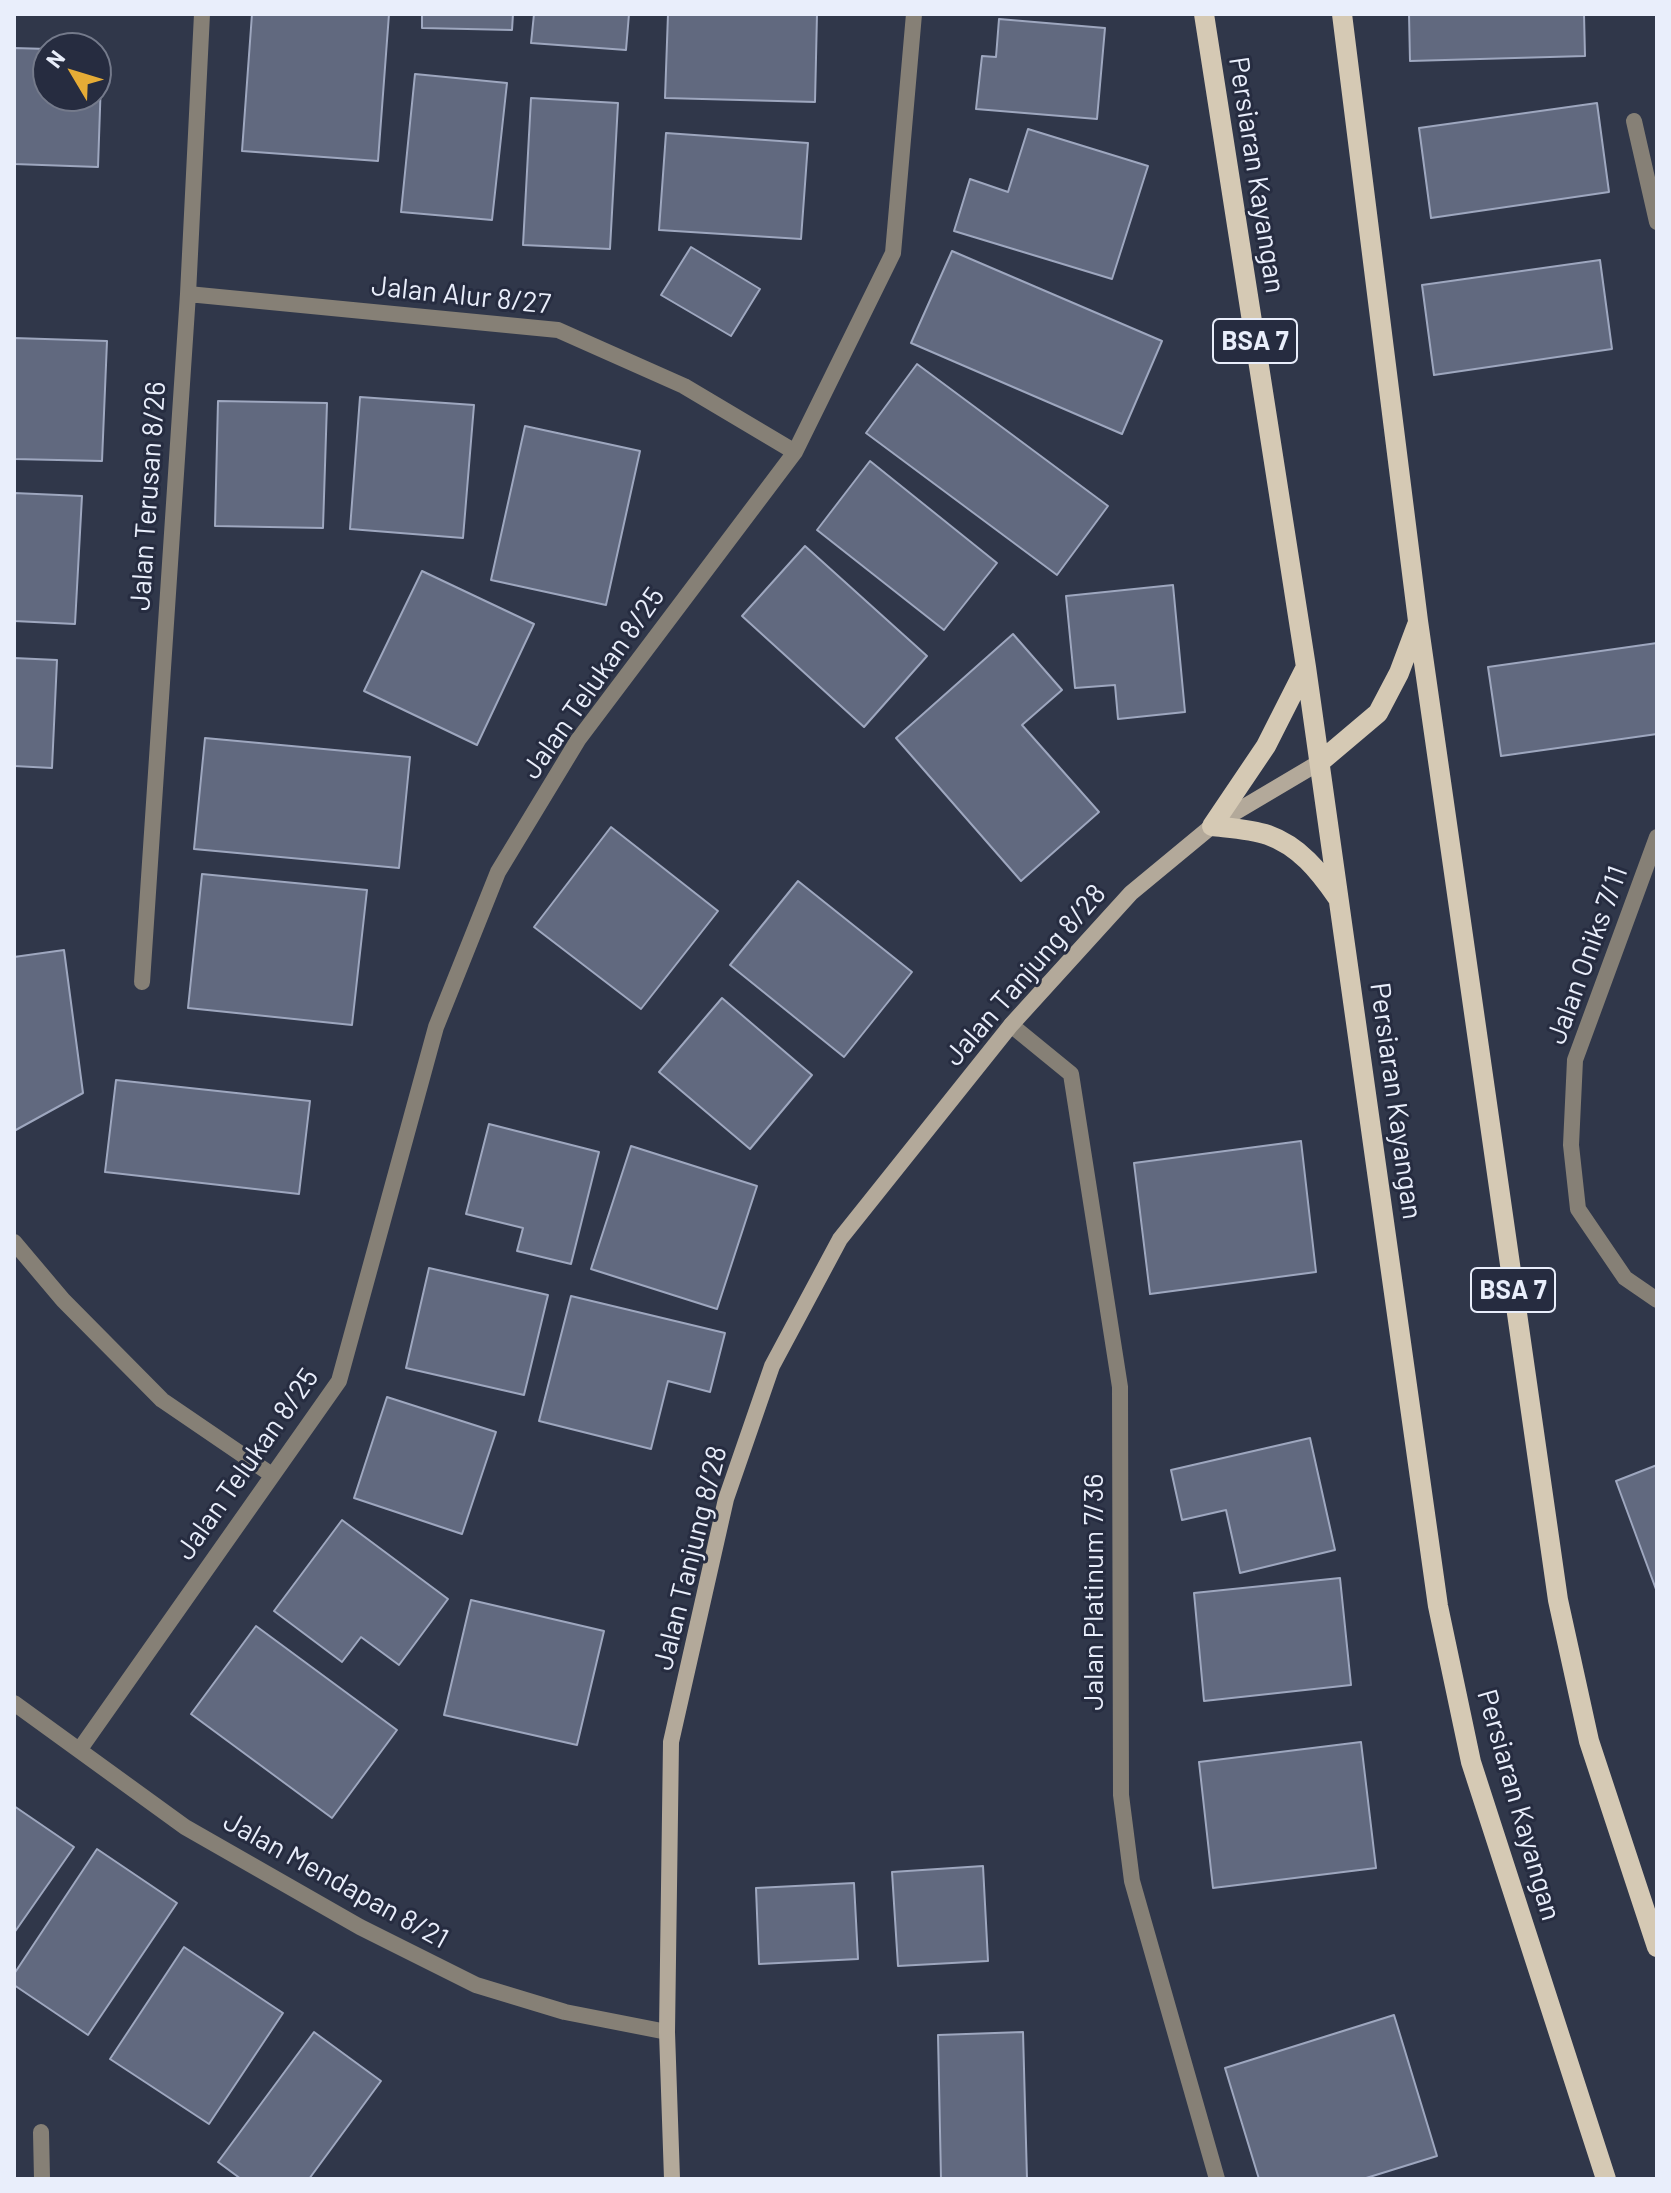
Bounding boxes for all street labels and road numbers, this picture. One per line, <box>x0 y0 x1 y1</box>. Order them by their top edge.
street label: Persiaran Kayangan <box>1222 54 1292 296</box>
street label: Jalan Alur 8/27 <box>370 269 552 321</box>
road number: BSA 7 <box>1213 319 1297 363</box>
street label: Jalan Terusan 8/26 <box>123 380 173 612</box>
street label: Jalan Telukan 8/25 <box>514 581 672 785</box>
street label: Jalan Oniks 7/11 <box>1539 861 1635 1049</box>
street label: Jalan Tanjung 8/28 <box>937 877 1113 1073</box>
street label: Persiaran Kayangan <box>1363 980 1429 1222</box>
road number: BSA 7 <box>1471 1268 1555 1312</box>
street label: Jalan Telukan 8/25 <box>168 1362 326 1566</box>
street label: Jalan Tanjung 8/28 <box>646 1442 734 1674</box>
street label: Jalan Platinum 7/36 <box>1077 1474 1111 1710</box>
street label: Persiaran Kayangan <box>1470 1686 1568 1924</box>
street label: Jalan Mendapan 8/21 <box>218 1804 454 1956</box>

